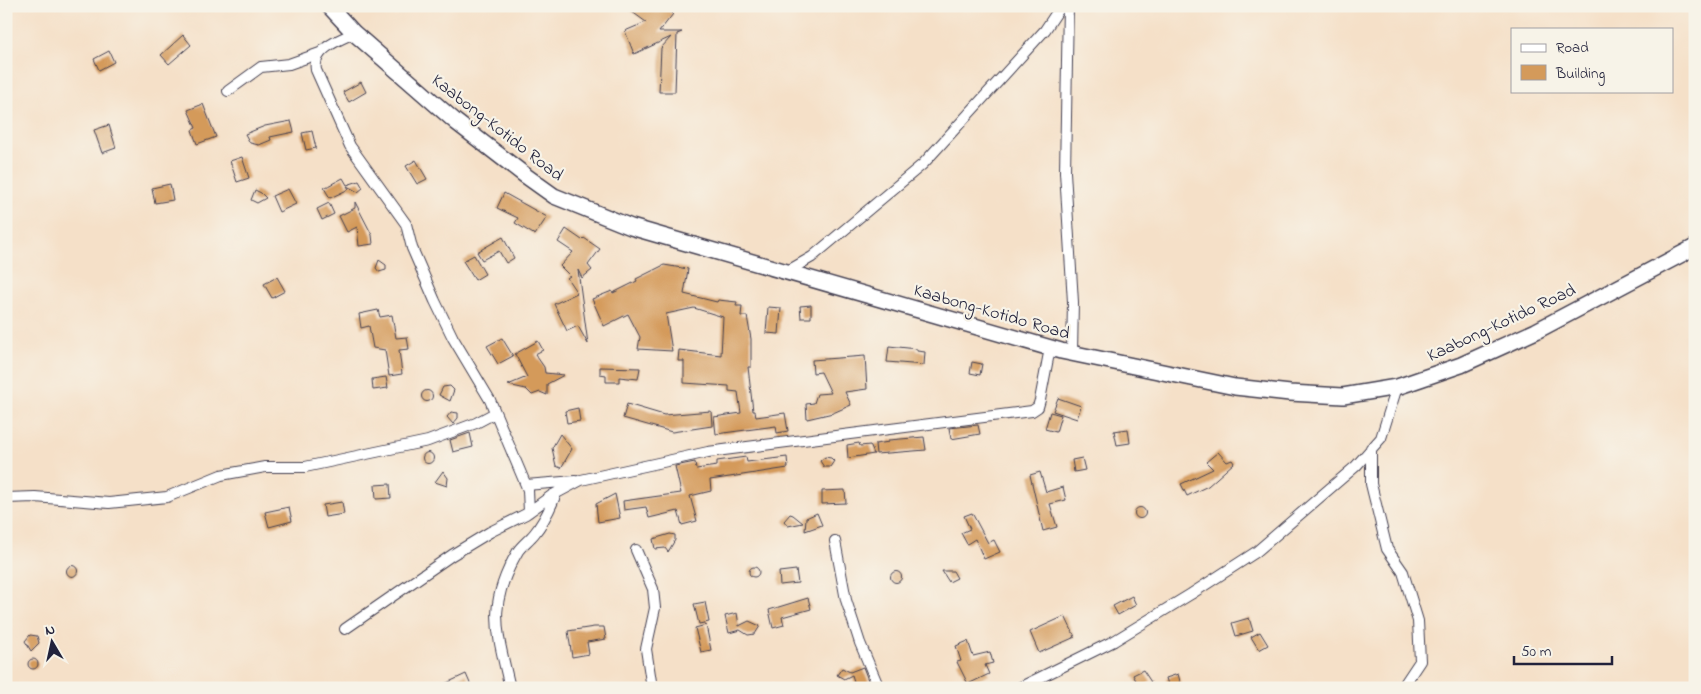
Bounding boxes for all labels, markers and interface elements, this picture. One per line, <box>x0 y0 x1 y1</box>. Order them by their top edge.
legend <box>1511 28 1674 92</box>
text: Road <box>1556 37 1589 59</box>
text: Building <box>1555 63 1605 86</box>
street label: Kaabong-Kotido Road <box>425 69 568 189</box>
street label: Kaabong-Kotido Road <box>910 278 1073 349</box>
street label: Kaabong-Kotido Road <box>1423 278 1581 371</box>
north arrow <box>28 616 78 666</box>
text: N <box>44 620 57 642</box>
scale bar <box>1514 634 1611 666</box>
text: 50 m <box>1521 641 1552 663</box>

